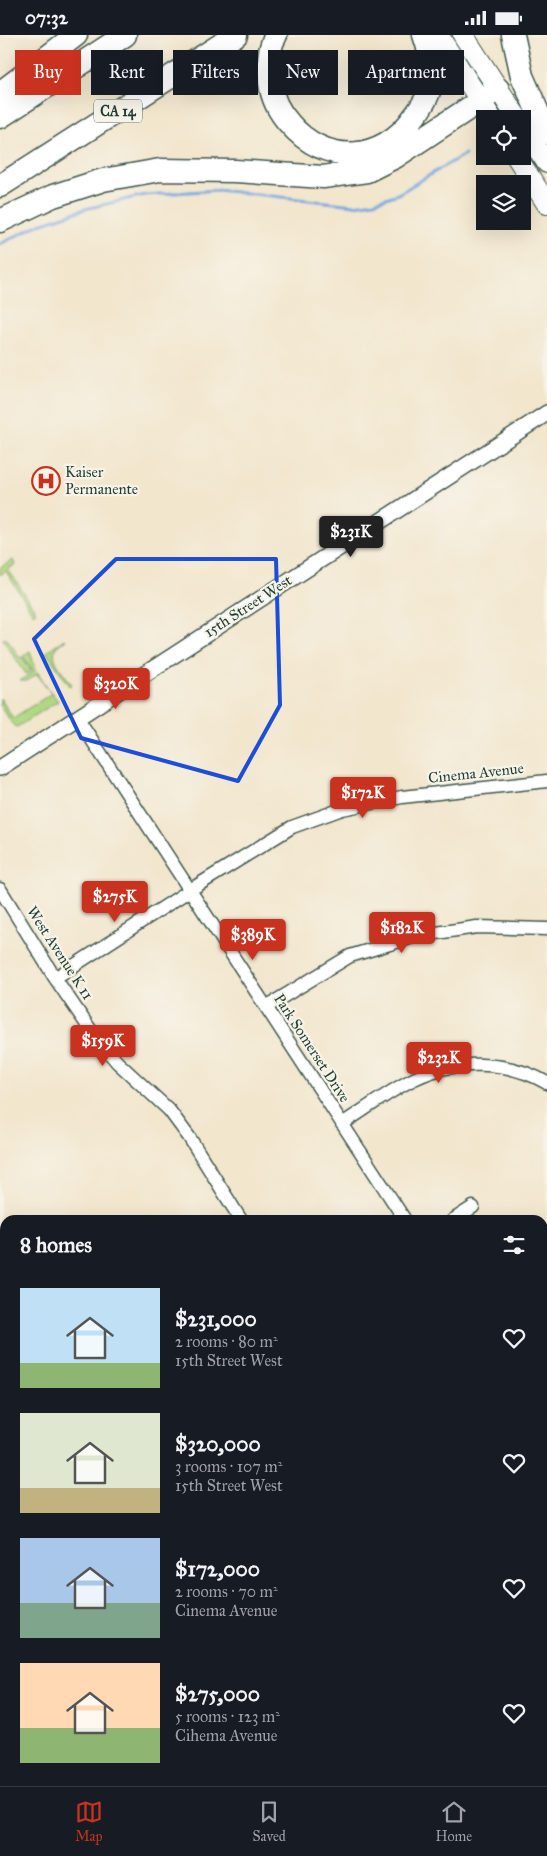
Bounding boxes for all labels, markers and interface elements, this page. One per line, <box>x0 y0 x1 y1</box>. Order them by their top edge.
text: 07:32 <box>25 6 68 29</box>
chip: Buy <box>15 50 81 95</box>
chip: Rent <box>91 50 163 95</box>
chip: Filters <box>173 50 258 95</box>
chip: New <box>268 50 338 95</box>
chip: Apartment <box>348 50 464 95</box>
road number: CA 14 <box>94 99 142 123</box>
map controls <box>476 110 531 230</box>
button: locate <box>476 110 531 165</box>
button: layers <box>476 175 531 230</box>
place label: Kaiser Permanente <box>65 463 138 498</box>
hospital icon: Kaiser Permanente <box>31 466 61 496</box>
pin: $231K <box>316 515 386 558</box>
text: $231K <box>330 522 372 541</box>
street label: 15th Street West <box>201 571 296 641</box>
pin: $320K <box>81 667 151 710</box>
text: $320K <box>94 674 138 693</box>
street label: Cinema Avenue <box>427 759 525 787</box>
pin: $172K <box>328 777 398 819</box>
text: $172K <box>341 783 385 802</box>
pin: $275K <box>80 881 150 923</box>
text: $275K <box>93 887 137 906</box>
street label: West Avenue K 11 <box>23 903 97 1003</box>
pin: $182K <box>367 911 437 954</box>
text: $182K <box>380 918 424 937</box>
pin: $389K <box>218 919 288 961</box>
text: $389K <box>231 925 275 944</box>
street label: Park Somerset Drive <box>270 990 354 1106</box>
pin: $159K <box>68 1025 138 1067</box>
text: $159K <box>81 1031 125 1050</box>
pin: $232K <box>404 1041 474 1084</box>
text: $232K <box>417 1048 461 1067</box>
icon: filters <box>500 1231 528 1259</box>
text: 8 homes <box>20 1232 92 1258</box>
text: $231,000 <box>175 1306 257 1332</box>
icon: home <box>60 1308 120 1368</box>
icon: heart <box>500 1324 528 1352</box>
text: 2 rooms · 80 m² <box>175 1332 278 1351</box>
text: 15th Street West <box>175 1351 283 1370</box>
text: $320,000 <box>175 1431 261 1457</box>
icon: home <box>60 1433 120 1493</box>
icon: heart <box>500 1449 528 1477</box>
text: 3 rooms · 107 m² <box>175 1457 282 1476</box>
text: 15th Street West <box>175 1476 283 1495</box>
text: $172,000 <box>175 1556 260 1582</box>
icon: home <box>60 1558 120 1618</box>
icon: heart <box>500 1574 528 1602</box>
text: 2 rooms · 70 m² <box>175 1582 278 1601</box>
text: Cinema Avenue <box>175 1601 277 1620</box>
text: $275,000 <box>175 1681 260 1707</box>
icon: home <box>60 1683 120 1743</box>
icon: heart <box>500 1699 528 1727</box>
text: 5 rooms · 123 m² <box>175 1707 280 1726</box>
text: Cihema Avenue <box>175 1726 278 1745</box>
tab: Map <box>75 1798 103 1845</box>
tab: Saved <box>253 1798 286 1845</box>
tab: Home <box>436 1798 472 1845</box>

